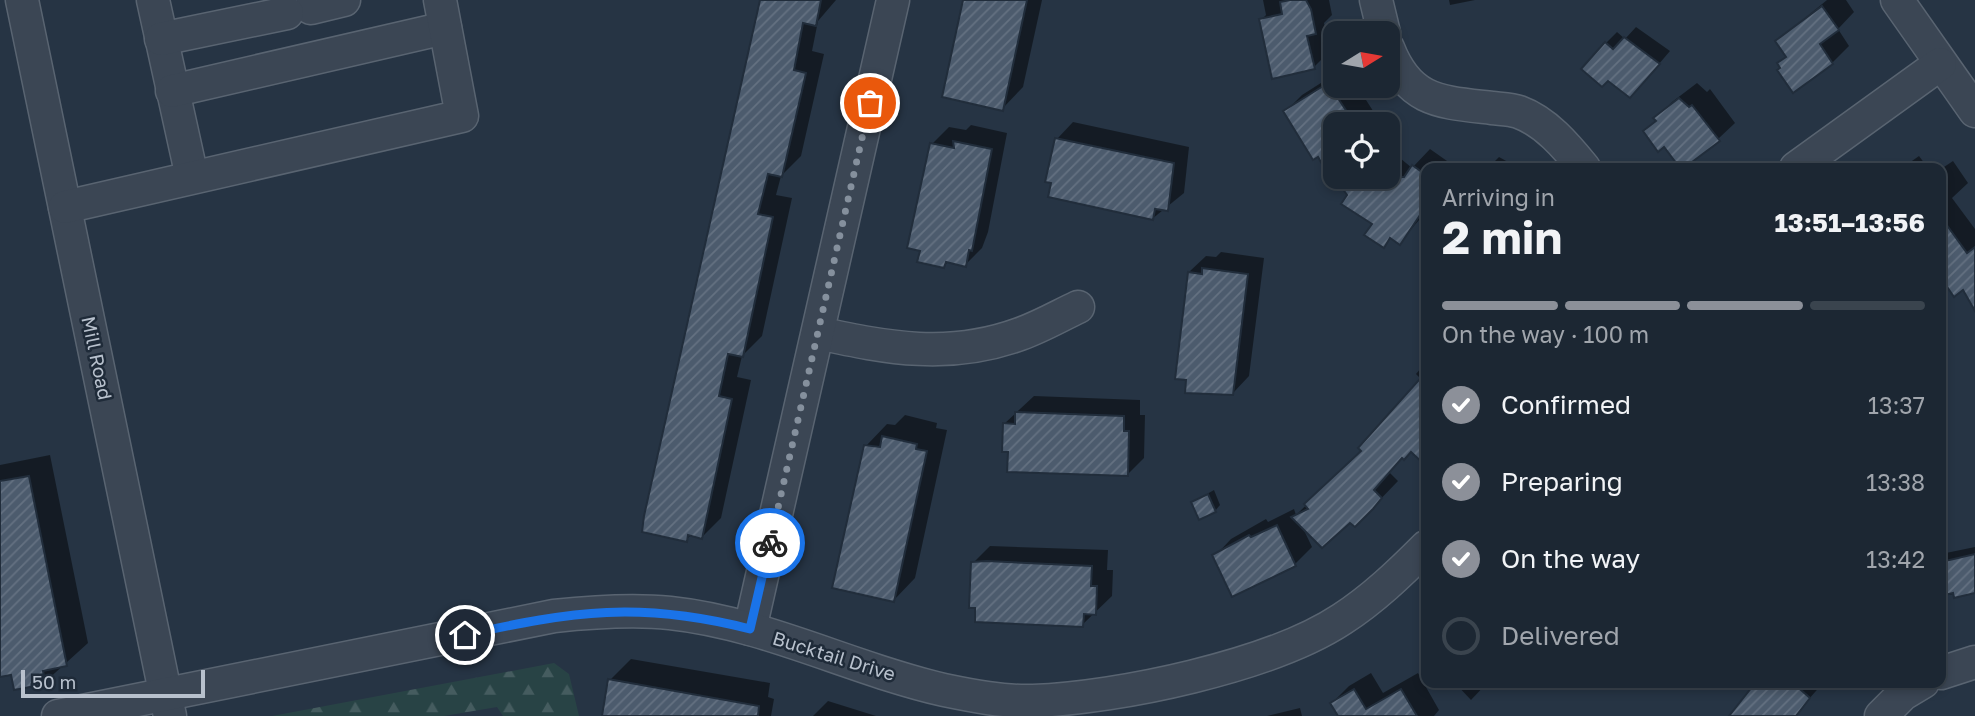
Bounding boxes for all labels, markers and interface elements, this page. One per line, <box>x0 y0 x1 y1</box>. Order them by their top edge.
north arrow <box>1323 21 1400 98</box>
map controls <box>1323 21 1400 189</box>
pin <box>840 73 900 133</box>
icon: bag <box>851 84 889 122</box>
button: locate <box>1323 112 1400 189</box>
text: Arriving in <box>1442 183 1555 211</box>
text: 13:51–13:56 <box>1774 207 1925 238</box>
text: 2 min <box>1442 209 1562 264</box>
street label: Mill Road <box>77 314 118 402</box>
text: On the way · 100 m <box>1442 320 1649 348</box>
icon: check <box>1442 386 1480 424</box>
text: Confirmed <box>1501 389 1631 420</box>
text: 13:37 <box>1868 391 1925 419</box>
icon: check <box>1442 463 1480 501</box>
text: Preparing <box>1501 466 1623 497</box>
text: 13:38 <box>1866 468 1925 496</box>
courier <box>735 508 805 578</box>
icon: bike <box>751 524 789 562</box>
icon: check <box>1442 540 1480 578</box>
text: On the way <box>1501 543 1640 574</box>
text: 13:42 <box>1866 545 1925 573</box>
pin <box>435 605 495 665</box>
icon: home <box>446 616 484 654</box>
text: Delivered <box>1501 620 1620 651</box>
street label: Bucktail Drive <box>770 626 898 685</box>
scale bar <box>21 667 205 699</box>
text: 50 m <box>32 670 76 693</box>

